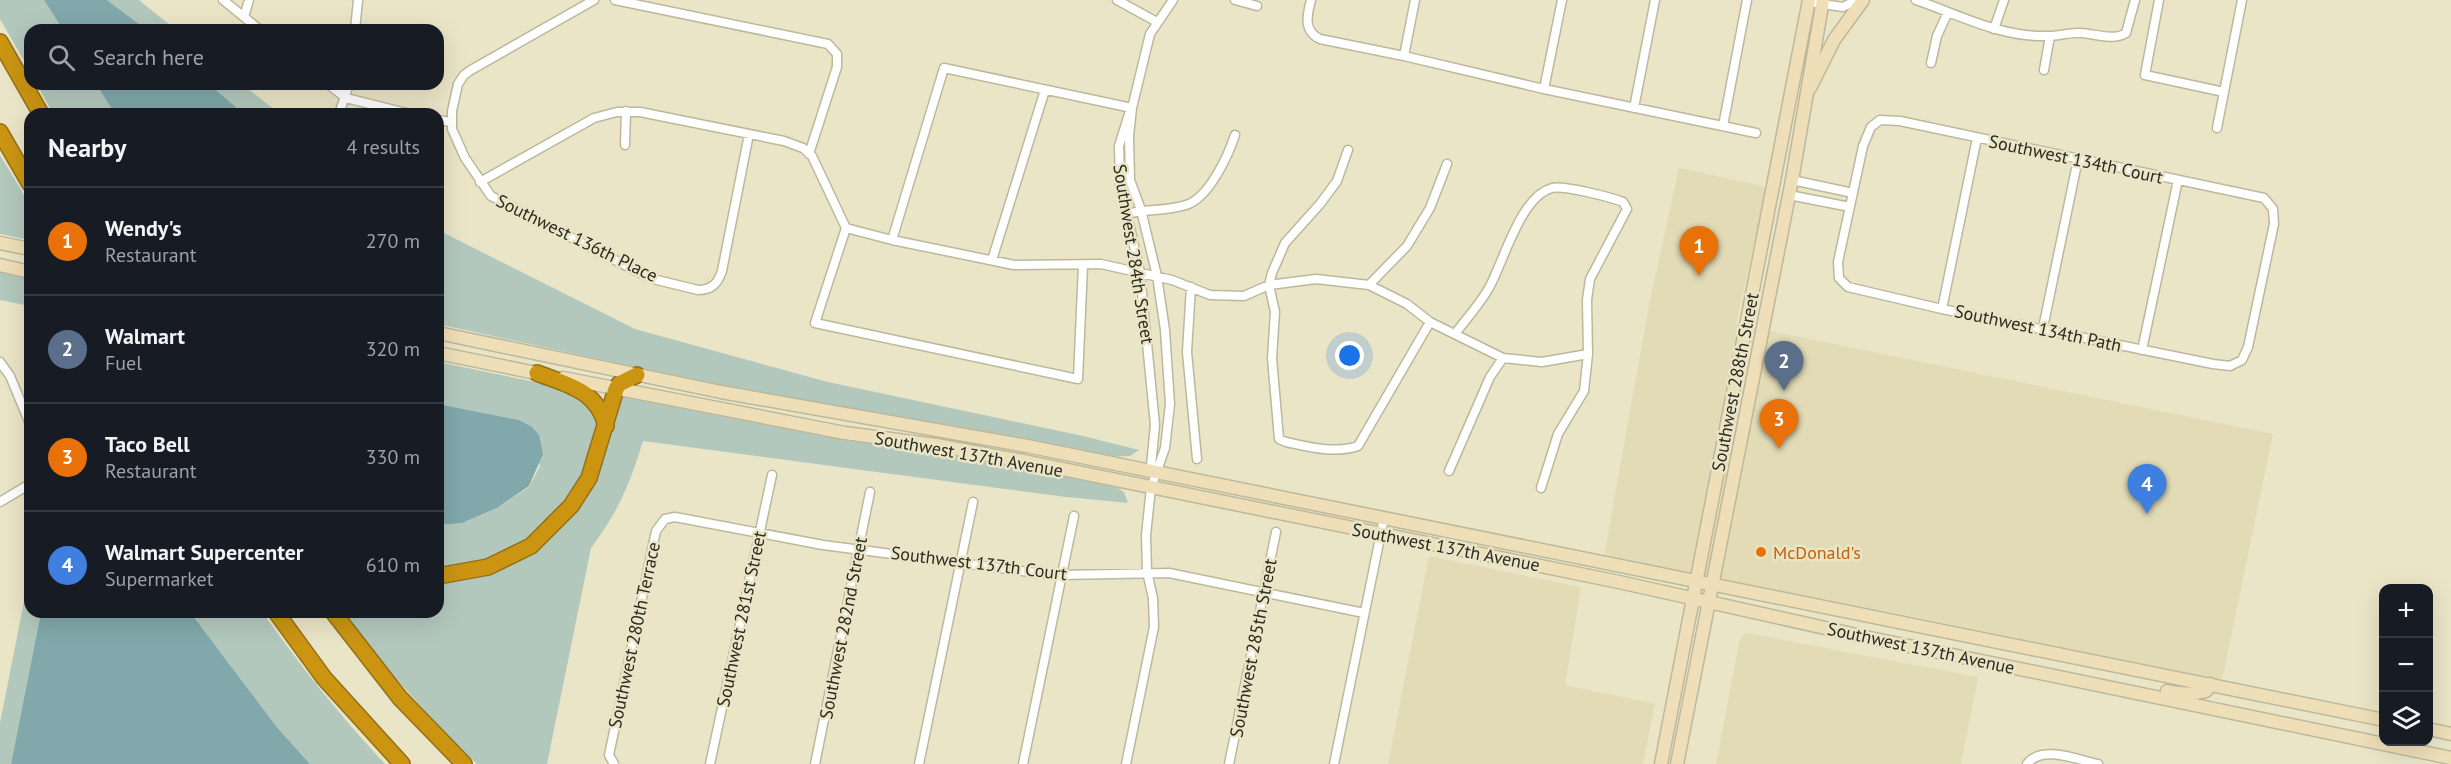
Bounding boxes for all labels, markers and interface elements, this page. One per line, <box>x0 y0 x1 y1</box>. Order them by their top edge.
search box <box>24 24 444 90</box>
icon: search <box>45 41 78 74</box>
text: Search here <box>93 43 204 71</box>
street label: Southwest 134th Court <box>1987 129 2165 189</box>
text: Nearby <box>48 131 126 164</box>
text: 4 results <box>347 134 420 160</box>
street label: Southwest 284th Street <box>1108 162 1160 346</box>
street label: Southwest 136th Place <box>493 189 661 287</box>
text: Wendy's <box>105 214 182 242</box>
pin: 1 <box>1680 226 1718 276</box>
text: 1 <box>62 228 73 254</box>
text: 270 m <box>366 228 420 254</box>
text: Restaurant <box>105 242 196 268</box>
street label: Southwest 288th Street <box>1706 291 1764 473</box>
street label: Southwest 134th Path <box>1952 299 2124 357</box>
text: Walmart <box>105 322 185 350</box>
text: 2 <box>62 336 73 362</box>
text: 320 m <box>366 336 420 362</box>
your location <box>1335 341 1364 370</box>
pin: 2 <box>1764 342 1804 391</box>
text: Fuel <box>105 350 142 376</box>
pin: 3 <box>1760 400 1798 449</box>
street label: Southwest 137th Avenue <box>873 426 1065 482</box>
text: Taco Bell <box>105 430 190 458</box>
text: 3 <box>62 444 73 470</box>
text: 330 m <box>366 444 420 470</box>
text: Restaurant <box>105 458 196 484</box>
pin: 4 <box>2128 464 2166 514</box>
street label: Southwest 137th Avenue <box>1350 517 1542 577</box>
street label: Southwest 281st Street <box>711 529 771 709</box>
street label: Southwest 282nd Street <box>814 535 872 721</box>
text: Walmart Supercenter <box>105 538 304 566</box>
street label: Southwest 280th Terrace <box>603 540 665 730</box>
street label: Southwest 137th Court <box>890 541 1068 585</box>
place label: McDonald's <box>1773 541 1861 564</box>
marker: McDonald's <box>1754 545 1768 559</box>
text: 4 <box>62 552 73 578</box>
text: 610 m <box>366 552 420 578</box>
street label: Southwest 285th Street <box>1224 557 1282 739</box>
text: Supermarket <box>105 566 213 592</box>
map controls <box>2379 584 2433 746</box>
button: + <box>2379 584 2433 638</box>
street label: Southwest 137th Avenue <box>1825 617 2017 679</box>
button: − <box>2379 638 2433 692</box>
button: layers <box>2379 692 2433 746</box>

